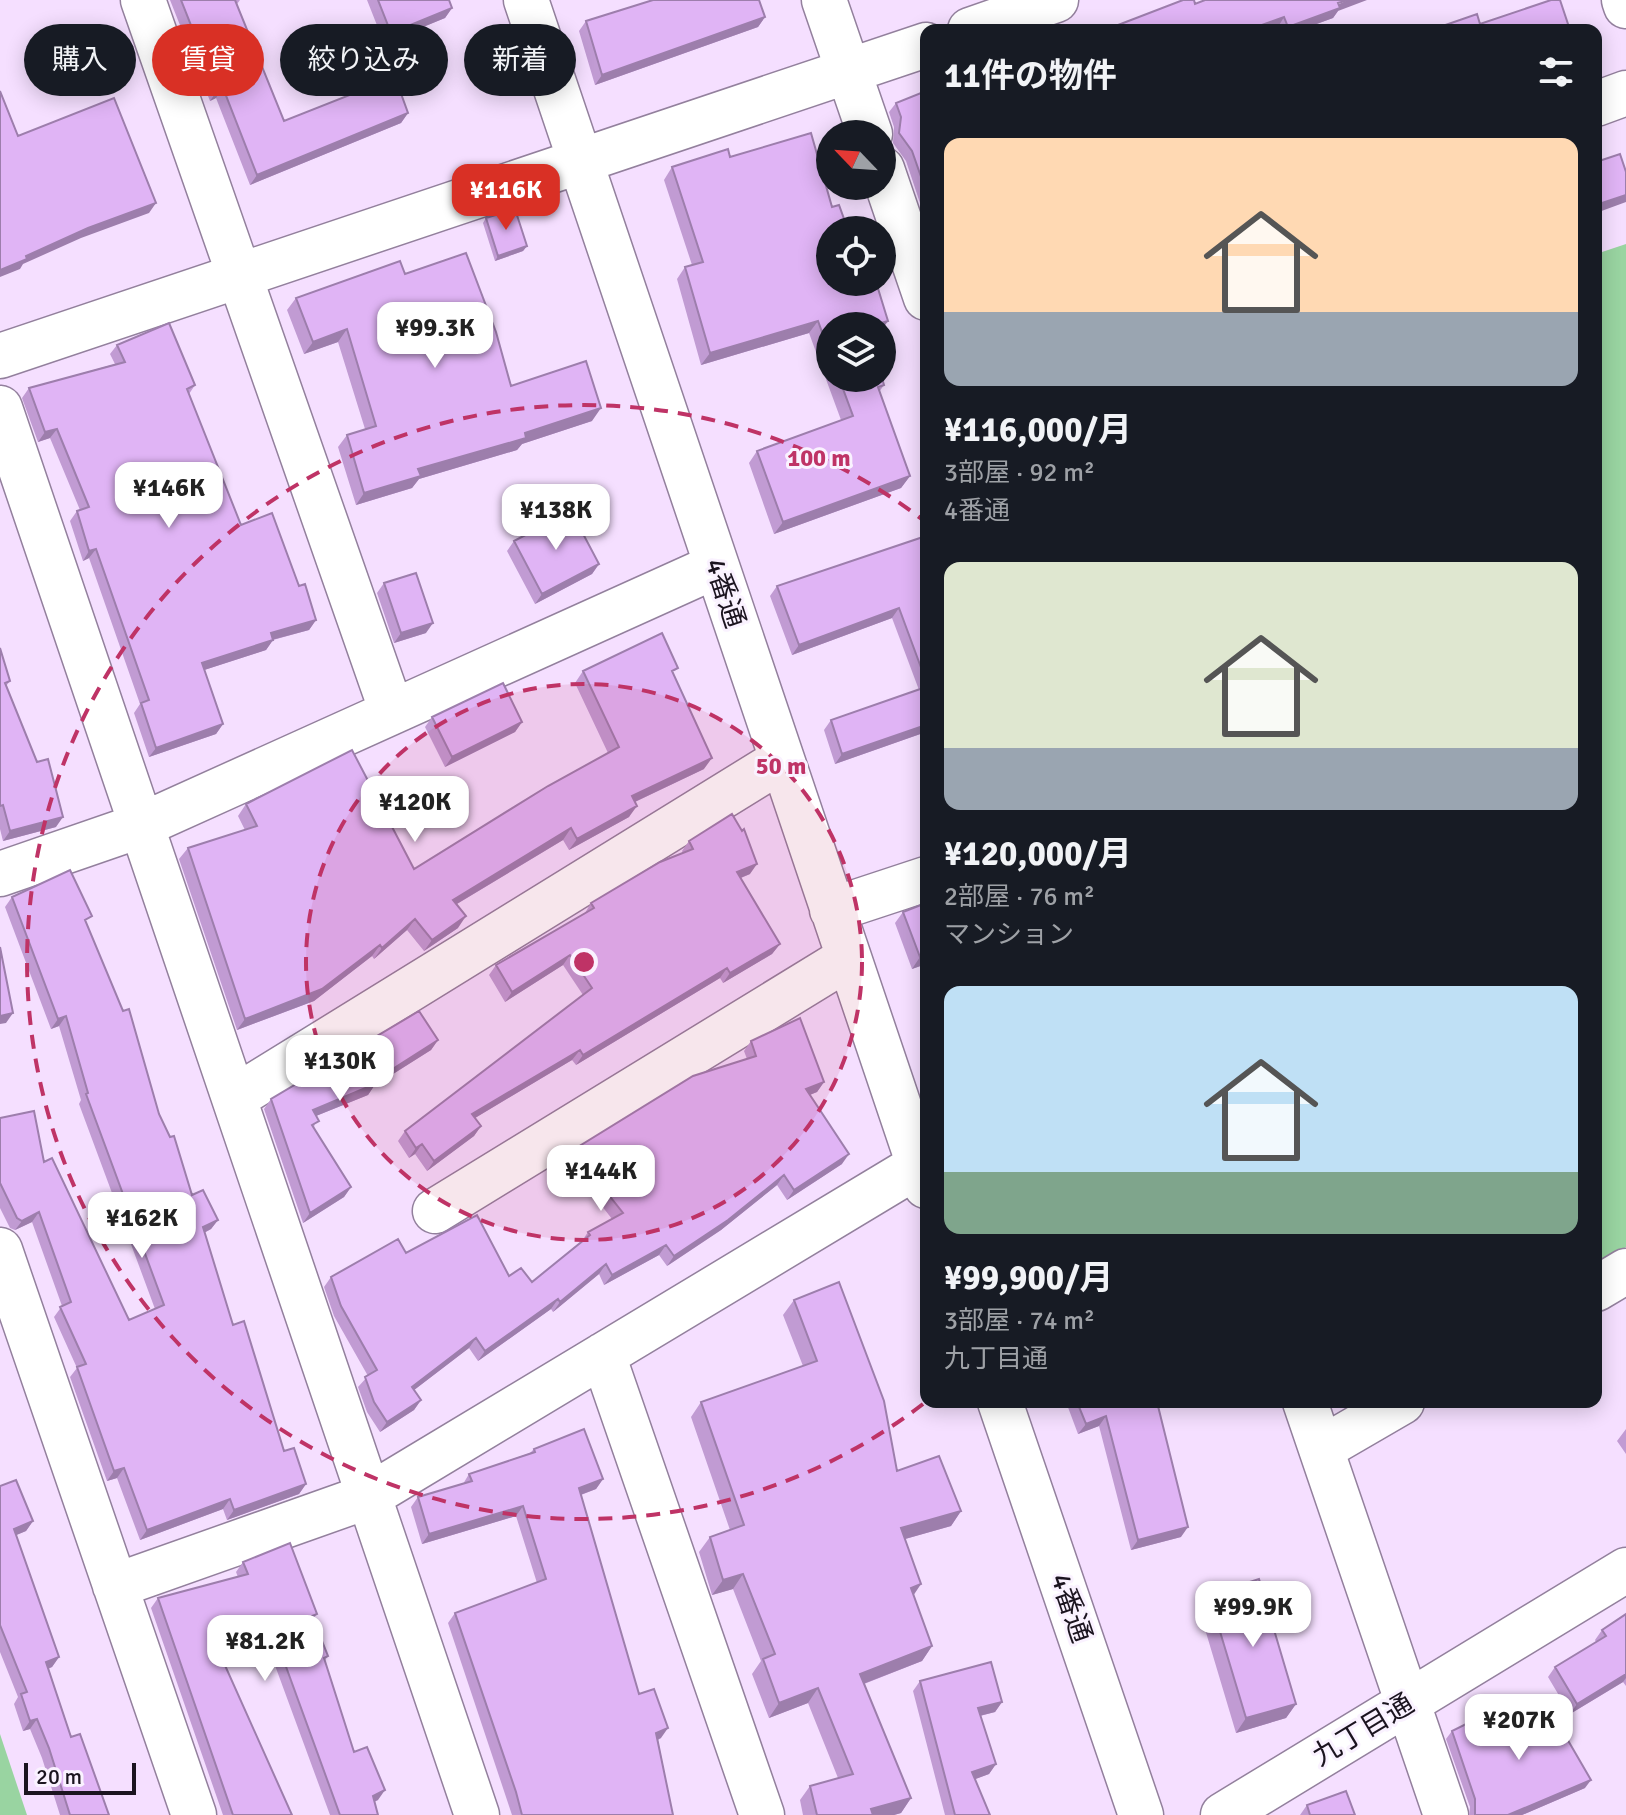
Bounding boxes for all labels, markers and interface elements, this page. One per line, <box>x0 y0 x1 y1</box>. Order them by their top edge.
chip: 購入 <box>24 24 136 96</box>
chip: 賃貸 <box>152 24 264 96</box>
chip: 絞り込み <box>280 24 448 96</box>
chip: 新着 <box>464 24 576 96</box>
icon: filters <box>1534 50 1578 94</box>
text: 11件の物件 <box>944 55 1117 97</box>
north arrow <box>816 120 896 200</box>
map controls <box>816 120 896 392</box>
pin: ¥116K <box>450 164 562 232</box>
text: ¥116K <box>470 174 542 206</box>
icon: home <box>1189 190 1333 334</box>
button: locate <box>816 216 896 296</box>
pin: ¥99.3K <box>370 302 500 370</box>
text: ¥99.3K <box>395 312 475 344</box>
button: layers <box>816 312 896 392</box>
text: ¥116,000/月 <box>944 409 1132 451</box>
text: 100 m <box>787 443 851 473</box>
text: 3部屋 · 92 m² <box>944 457 1095 489</box>
pin: ¥146K <box>113 462 225 530</box>
text: ¥146K <box>133 472 205 504</box>
pin: ¥138K <box>500 484 612 552</box>
text: ¥138K <box>520 494 592 526</box>
text: 4番通 <box>944 495 1010 527</box>
street label: 4番通 <box>698 554 752 632</box>
icon: home <box>1189 614 1333 758</box>
text: 50 m <box>756 751 806 781</box>
pin: ¥120K <box>359 776 471 844</box>
text: ¥120K <box>379 786 451 818</box>
text: ¥120,000/月 <box>944 833 1132 875</box>
text: 2部屋 · 76 m² <box>944 881 1095 913</box>
text: マンション <box>944 919 1074 951</box>
centre of rings <box>570 948 598 976</box>
pin: ¥130K <box>284 1035 396 1103</box>
icon: home <box>1189 1038 1333 1182</box>
text: ¥130K <box>304 1045 376 1077</box>
pin: ¥144K <box>545 1145 657 1213</box>
text: ¥144K <box>565 1155 637 1187</box>
pin: ¥162K <box>86 1192 198 1260</box>
text: ¥162K <box>106 1202 178 1234</box>
text: ¥99,900/月 <box>944 1257 1114 1299</box>
text: 3部屋 · 74 m² <box>944 1305 1095 1337</box>
text: 九丁目通 <box>944 1343 1048 1375</box>
street label: 4番通 <box>1043 1569 1099 1647</box>
pin: ¥99.9K <box>1188 1581 1318 1649</box>
text: ¥99.9K <box>1213 1591 1293 1623</box>
pin: ¥81.2K <box>200 1615 330 1683</box>
text: ¥81.2K <box>225 1625 305 1657</box>
street label: 九丁目通 <box>1306 1687 1420 1773</box>
pin: ¥207K <box>1463 1694 1575 1762</box>
text: ¥207K <box>1483 1704 1555 1736</box>
scale bar <box>24 1759 136 1795</box>
text: 20 m <box>36 1763 82 1790</box>

